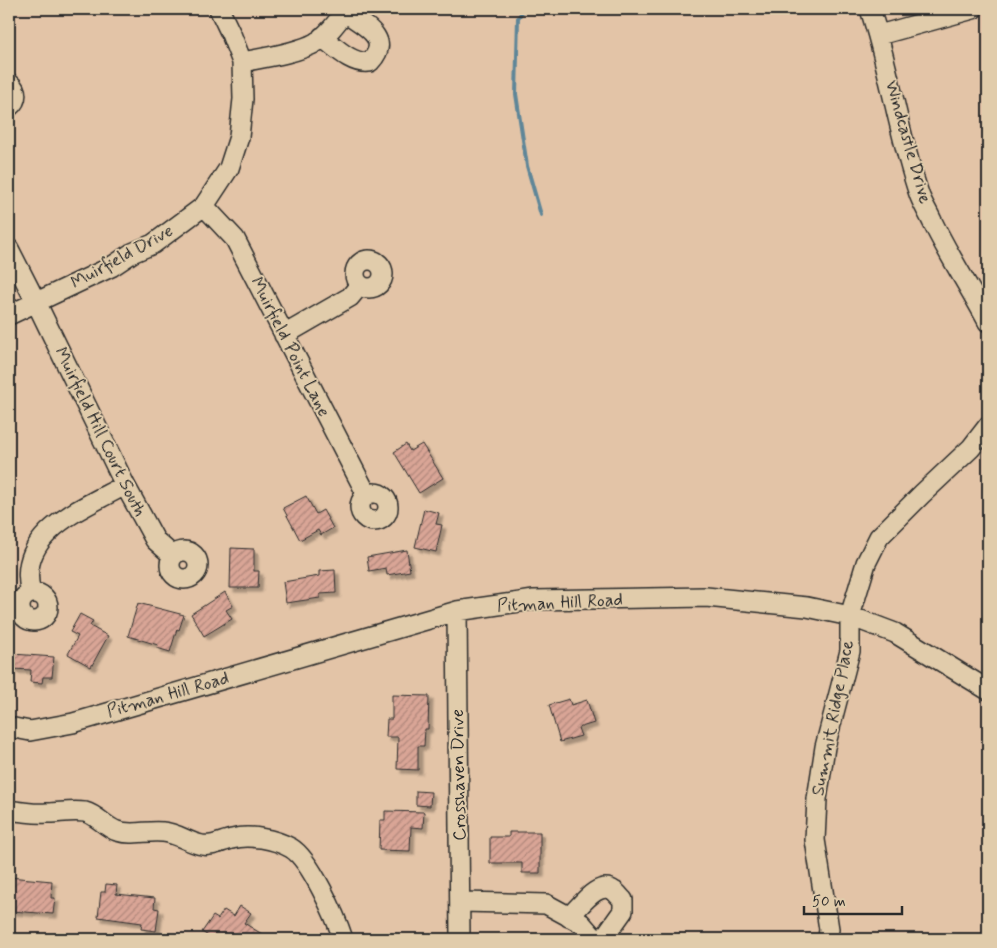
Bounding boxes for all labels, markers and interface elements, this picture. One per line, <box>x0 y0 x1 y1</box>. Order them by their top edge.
street label: Windcastle Drive <box>879 78 937 206</box>
street label: Muirfield Drive <box>66 219 178 295</box>
street label: Muirfield Point Lane <box>244 273 336 421</box>
street label: Muirfield Hill Court South <box>48 343 152 521</box>
street label: Pitman Hill Road <box>497 588 623 618</box>
street label: Summit Ridge Place <box>806 638 860 798</box>
street label: Pitman Hill Road <box>104 666 232 724</box>
street label: Crosshaven Drive <box>446 709 472 841</box>
scale bar <box>804 883 902 915</box>
text: 50 m <box>812 892 846 912</box>

